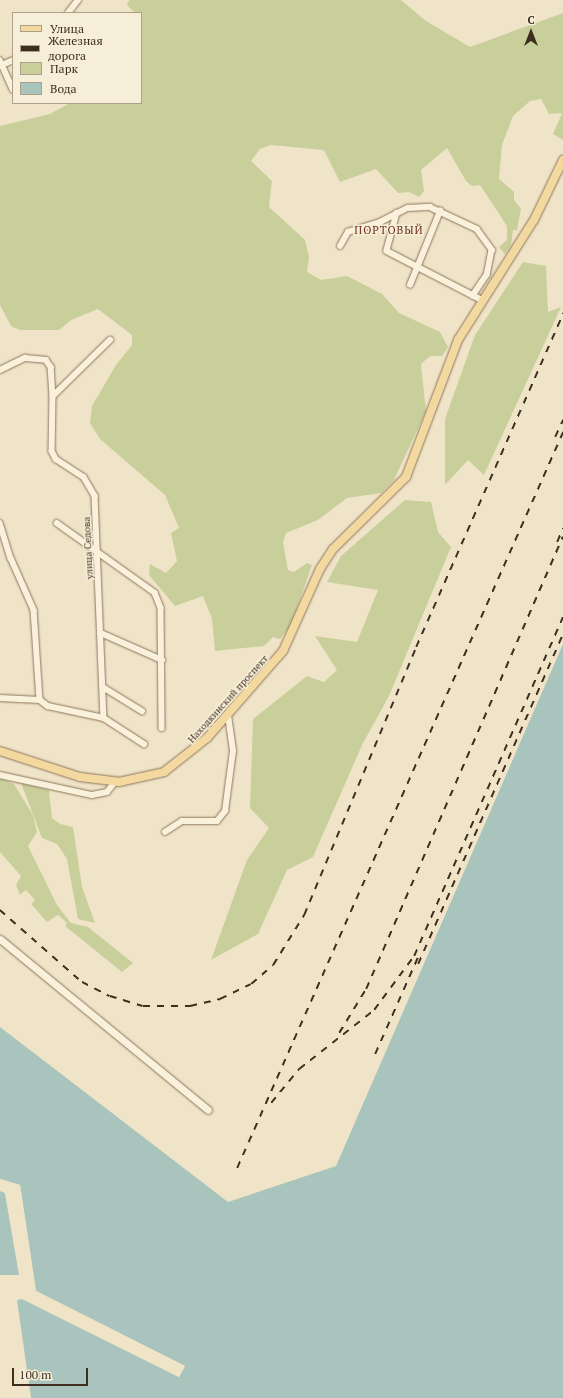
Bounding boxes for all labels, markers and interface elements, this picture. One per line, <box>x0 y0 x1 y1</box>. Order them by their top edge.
legend <box>12 12 142 104</box>
north arrow <box>511 12 551 52</box>
text: С <box>527 13 535 27</box>
text: Улица <box>50 21 84 36</box>
text: Железная дорога <box>48 33 103 63</box>
text: Парк <box>50 61 78 76</box>
text: Вода <box>50 81 77 96</box>
district label: ПОРТОВЫЙ <box>354 223 424 237</box>
street label: улица Седова <box>80 516 96 580</box>
street label: Находкинский проспект <box>185 653 271 745</box>
scale bar <box>14 1360 90 1386</box>
text: 100 m <box>19 1367 51 1382</box>

